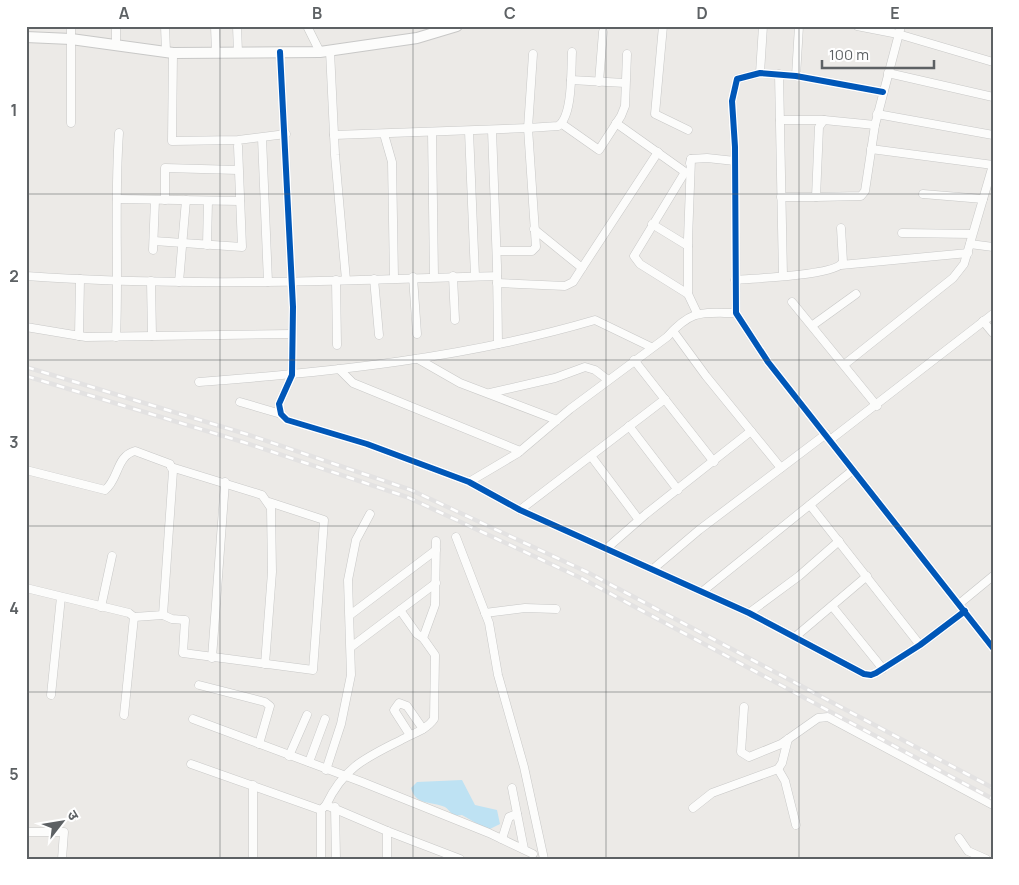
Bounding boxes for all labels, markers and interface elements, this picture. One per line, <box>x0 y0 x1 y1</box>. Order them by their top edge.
text: A <box>119 2 130 24</box>
text: B <box>312 2 322 24</box>
text: C <box>504 2 516 24</box>
text: D <box>696 2 708 24</box>
text: E <box>890 2 900 24</box>
scale bar <box>822 38 934 70</box>
text: 100 m <box>829 44 869 65</box>
text: 1 <box>10 99 18 121</box>
text: 2 <box>9 265 19 287</box>
text: 3 <box>9 431 19 453</box>
text: 4 <box>9 597 19 619</box>
text: 5 <box>9 763 19 785</box>
north arrow <box>38 798 88 848</box>
text: उ <box>63 807 84 824</box>

